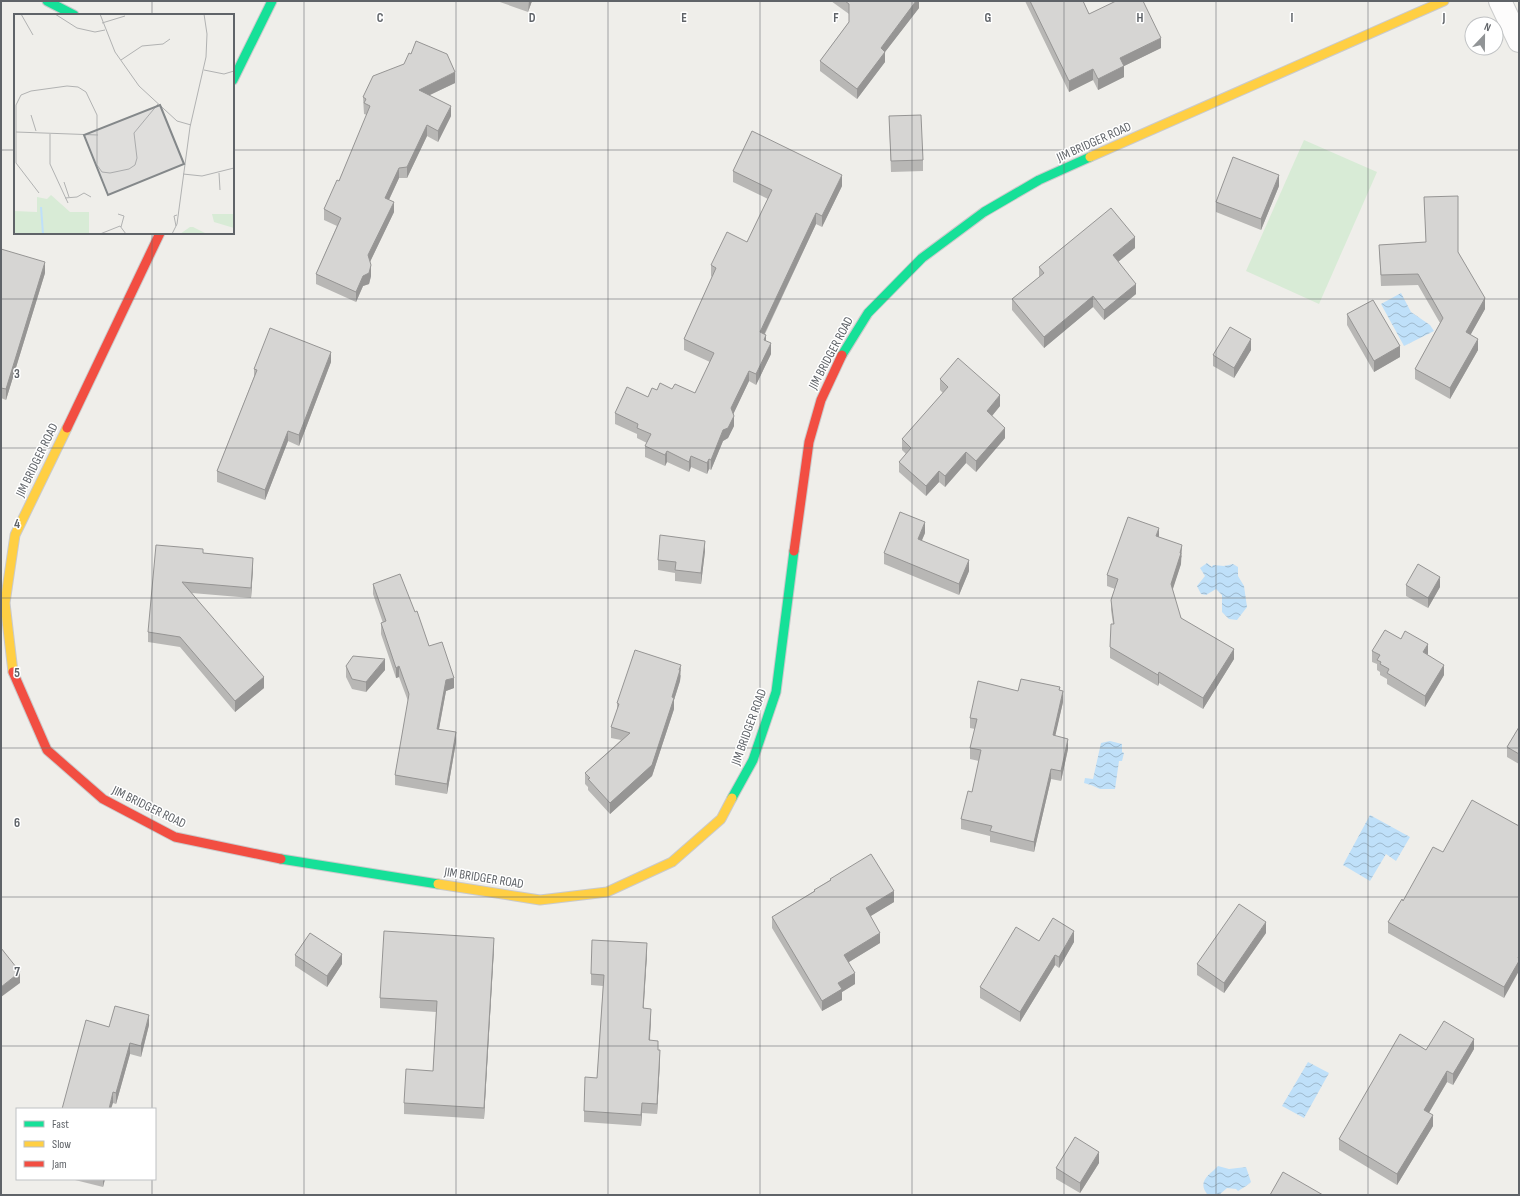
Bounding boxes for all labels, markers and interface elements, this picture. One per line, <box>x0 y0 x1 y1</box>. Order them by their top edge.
text: C <box>377 10 384 26</box>
text: D <box>529 10 536 26</box>
text: E <box>681 10 687 26</box>
text: F <box>833 10 839 26</box>
text: G <box>985 10 992 26</box>
text: H <box>1137 10 1144 26</box>
text: I <box>1291 10 1294 26</box>
text: J <box>1442 10 1446 26</box>
inset map <box>14 14 234 234</box>
north arrow <box>1464 16 1504 56</box>
text: N <box>1482 20 1493 34</box>
street label: JIM BRIDGER ROAD <box>1053 118 1134 166</box>
street label: JIM BRIDGER ROAD <box>805 314 857 393</box>
text: 3 <box>14 366 20 382</box>
street label: JIM BRIDGER ROAD <box>12 421 62 500</box>
text: 4 <box>14 516 20 532</box>
text: 5 <box>14 665 20 681</box>
street label: JIM BRIDGER ROAD <box>727 687 770 768</box>
street label: JIM BRIDGER ROAD <box>109 782 188 832</box>
text: 6 <box>14 815 20 831</box>
street label: JIM BRIDGER ROAD <box>442 864 525 892</box>
text: 7 <box>14 964 20 980</box>
legend <box>16 1108 156 1180</box>
text: Fast <box>52 1117 69 1132</box>
text: Slow <box>52 1137 71 1152</box>
text: Jam <box>51 1157 67 1172</box>

